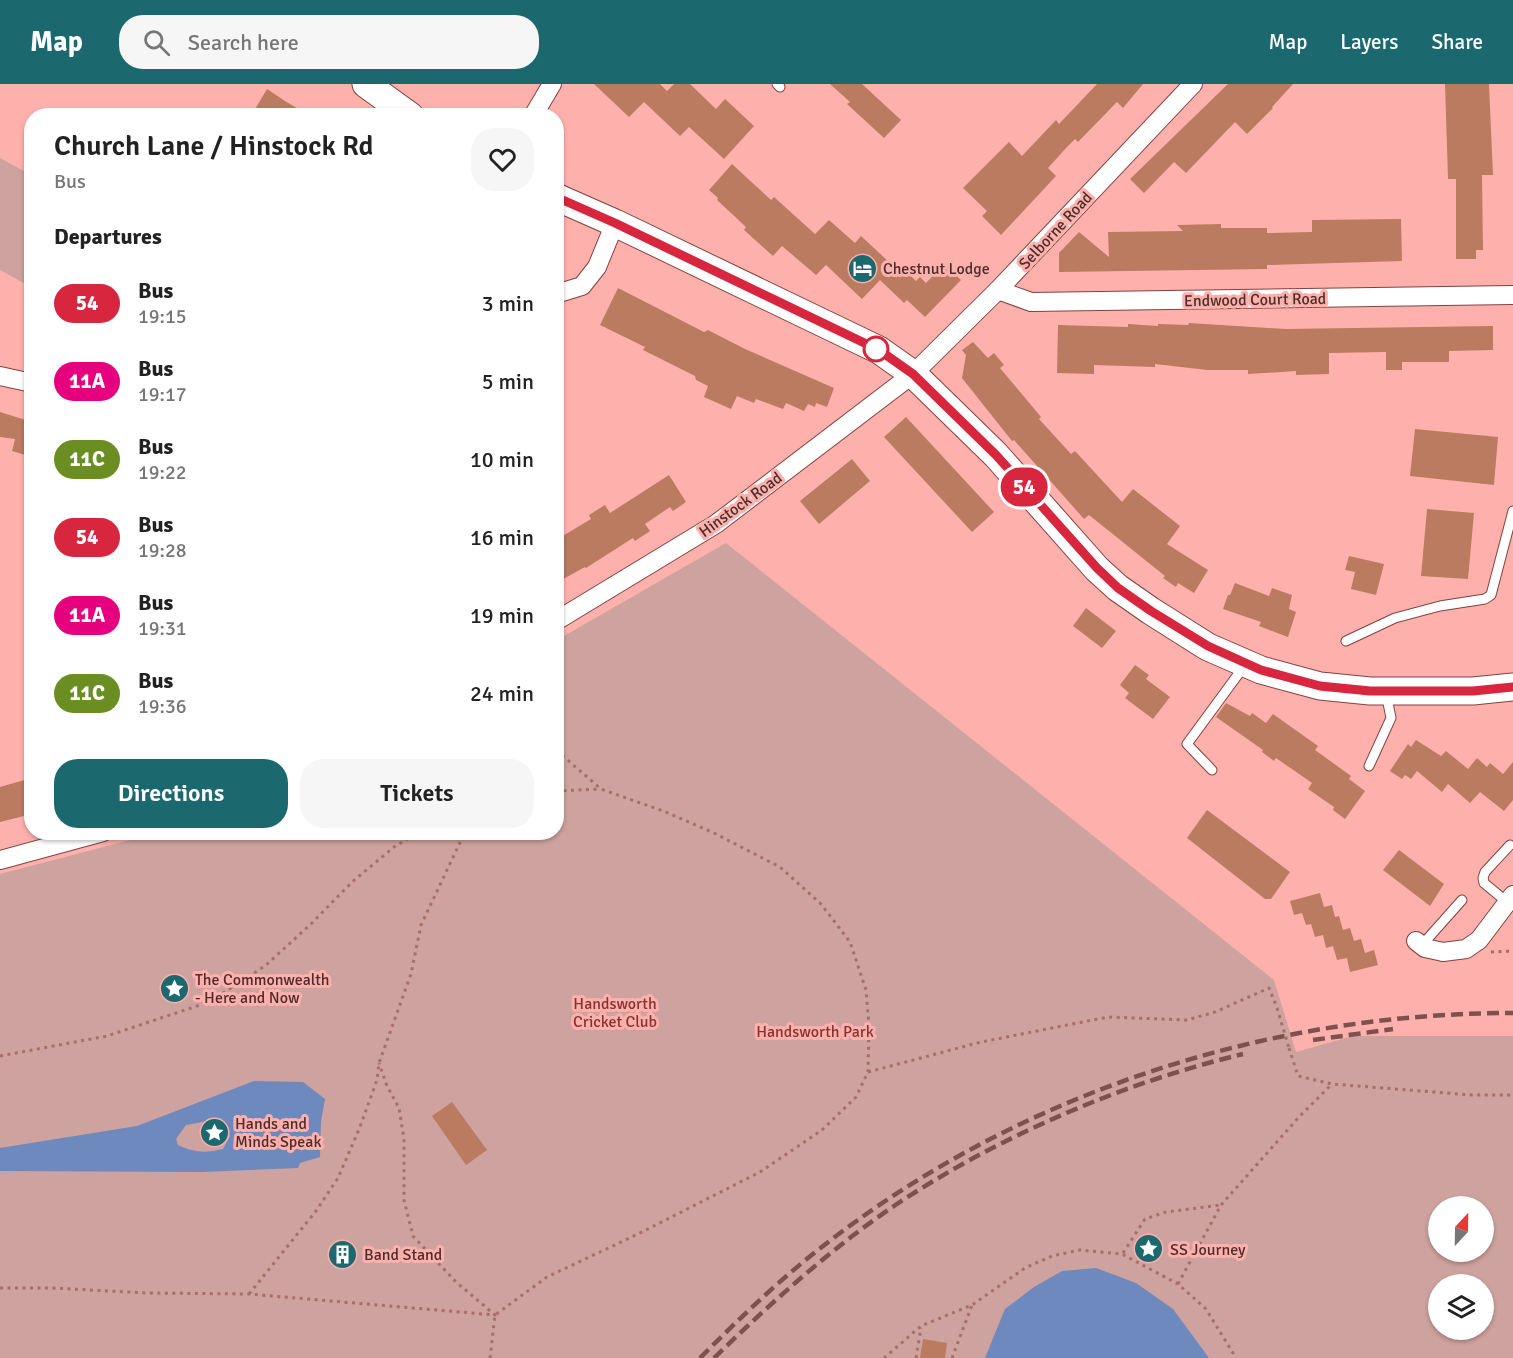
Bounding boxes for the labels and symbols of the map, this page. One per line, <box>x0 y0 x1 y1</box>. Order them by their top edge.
street label: Selborne Road <box>1015 188 1097 274</box>
hotel icon: Chestnut Lodge <box>846 252 878 284</box>
place label: Chestnut Lodge <box>883 259 990 279</box>
street label: Endwood Court Road <box>1184 289 1326 311</box>
unlabelled marker <box>863 336 889 362</box>
street label: Hinstock Road <box>695 468 786 542</box>
line badge: 54 <box>997 468 1051 506</box>
place label: The Commonwealth - Here and Now <box>195 970 330 1008</box>
place icon: The Commonwealth - Here and Now <box>158 972 190 1004</box>
park label: Handsworth Cricket Club <box>573 994 657 1032</box>
park label: Handsworth Park <box>756 1022 874 1042</box>
place label: Hands and Minds Speak <box>235 1114 322 1152</box>
place icon: Hands and Minds Speak <box>198 1116 230 1148</box>
north arrow <box>1428 1196 1494 1262</box>
place icon: SS Journey <box>1133 1233 1165 1265</box>
building icon: Band Stand <box>327 1238 359 1270</box>
place label: SS Journey <box>1170 1240 1246 1260</box>
place label: Band Stand <box>364 1245 442 1265</box>

